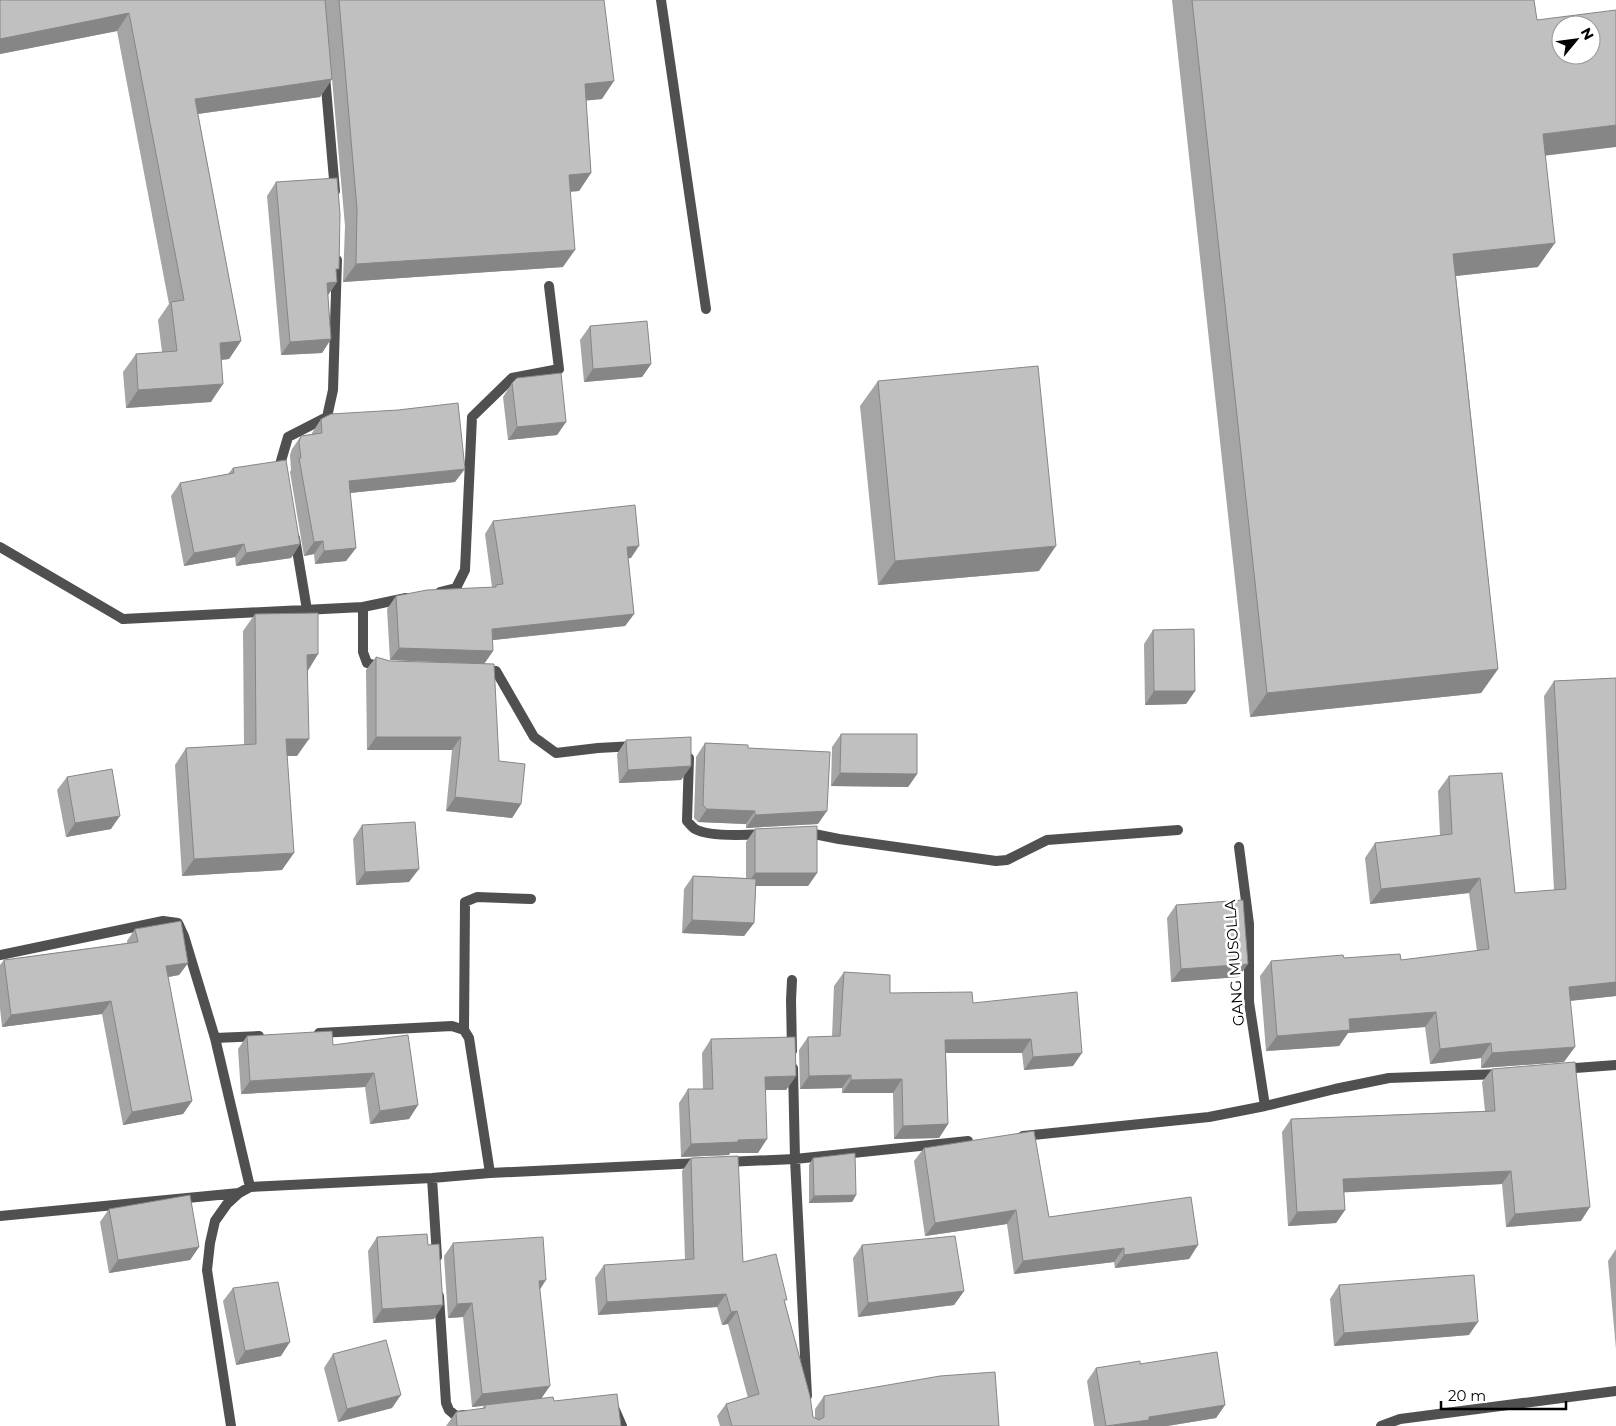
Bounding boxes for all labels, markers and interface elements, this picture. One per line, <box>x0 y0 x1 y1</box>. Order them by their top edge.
north arrow <box>1551 15 1601 65</box>
text: N <box>1577 24 1598 43</box>
street label: GANG MUSOLLA <box>1220 899 1248 1027</box>
scale bar <box>1441 1378 1566 1410</box>
text: 20 m <box>1448 1386 1486 1405</box>

